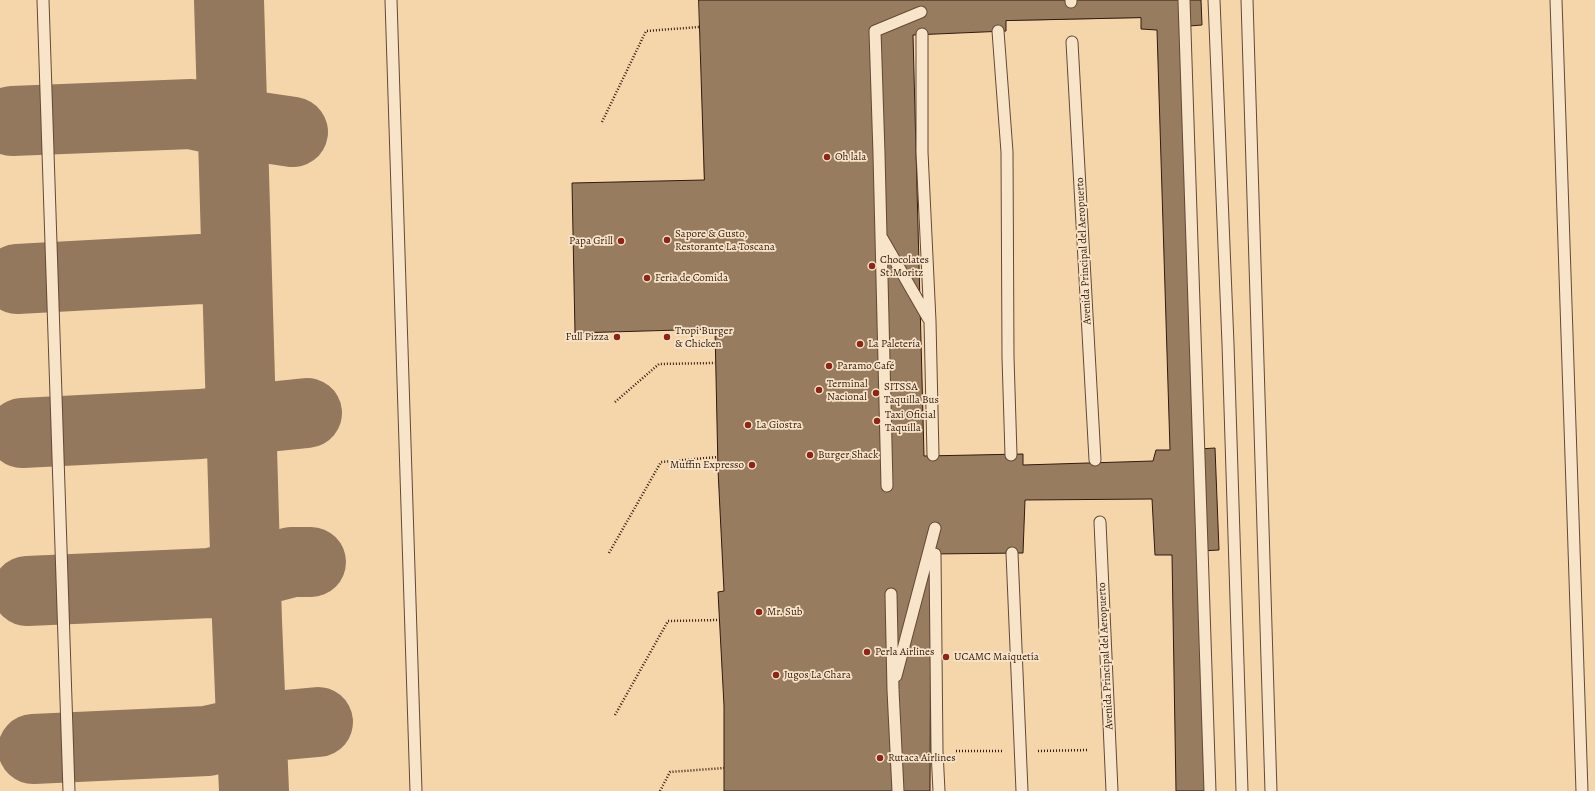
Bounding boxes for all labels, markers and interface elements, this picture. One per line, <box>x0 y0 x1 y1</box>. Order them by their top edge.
place label: Oh lala <box>835 150 866 164</box>
marker: Oh lala <box>822 152 832 162</box>
street label: Avenida Principal del Aeropuerto <box>1074 177 1094 325</box>
place label: Sapore & Gusto, Restorante La Toscana <box>675 227 775 253</box>
place label: Papa Grill <box>569 234 613 248</box>
marker: Sapore & Gusto, Restorante La Toscana <box>662 235 672 245</box>
marker: Papa Grill <box>616 236 626 246</box>
place label: Chocolates St.Moritz <box>880 253 929 279</box>
marker: Chocolates St.Moritz <box>867 261 877 271</box>
place label: Feria de Comida <box>655 271 728 285</box>
marker: Feria de Comida <box>642 273 652 283</box>
place label: Tropi Burger & Chicken <box>675 324 733 350</box>
place label: Full Pizza <box>566 330 609 344</box>
marker: Full Pizza <box>612 332 622 342</box>
marker: Tropi Burger & Chicken <box>662 332 672 342</box>
place label: La Paletería <box>868 337 920 351</box>
marker: La Paletería <box>855 339 865 349</box>
place label: Paramo Café <box>837 359 894 373</box>
marker: Paramo Café <box>824 361 834 371</box>
place label: Terminal Nacional <box>827 377 868 403</box>
place label: SITSSA Taquilla Bus <box>884 380 939 406</box>
marker: Terminal Nacional <box>814 385 824 395</box>
marker: SITSSA Taquilla Bus <box>871 388 881 398</box>
place label: Taxi Oficial Taquilla <box>885 408 936 434</box>
marker: Taxi Oficial Taquilla <box>872 416 882 426</box>
place label: La Giostra <box>756 418 802 432</box>
marker: La Giostra <box>743 420 753 430</box>
place label: Burger Shack <box>818 448 878 462</box>
marker: Burger Shack <box>805 450 815 460</box>
place label: Muffin Expresso <box>670 458 744 472</box>
marker: Muffin Expresso <box>747 460 757 470</box>
street label: Avenida Principal del Aeropuerto <box>1096 582 1116 730</box>
place label: Mr. Sub <box>767 605 802 619</box>
marker: Mr. Sub <box>754 607 764 617</box>
place label: Perla Airlines <box>875 645 934 659</box>
marker: Perla Airlines <box>862 647 872 657</box>
place label: UCAMC Maiquetía <box>954 650 1039 664</box>
marker: UCAMC Maiquetía <box>941 652 951 662</box>
place label: Jugos La Chara <box>784 668 851 682</box>
marker: Jugos La Chara <box>771 670 781 680</box>
place label: Rutaca Airlines <box>888 751 956 765</box>
marker: Rutaca Airlines <box>875 753 885 763</box>

